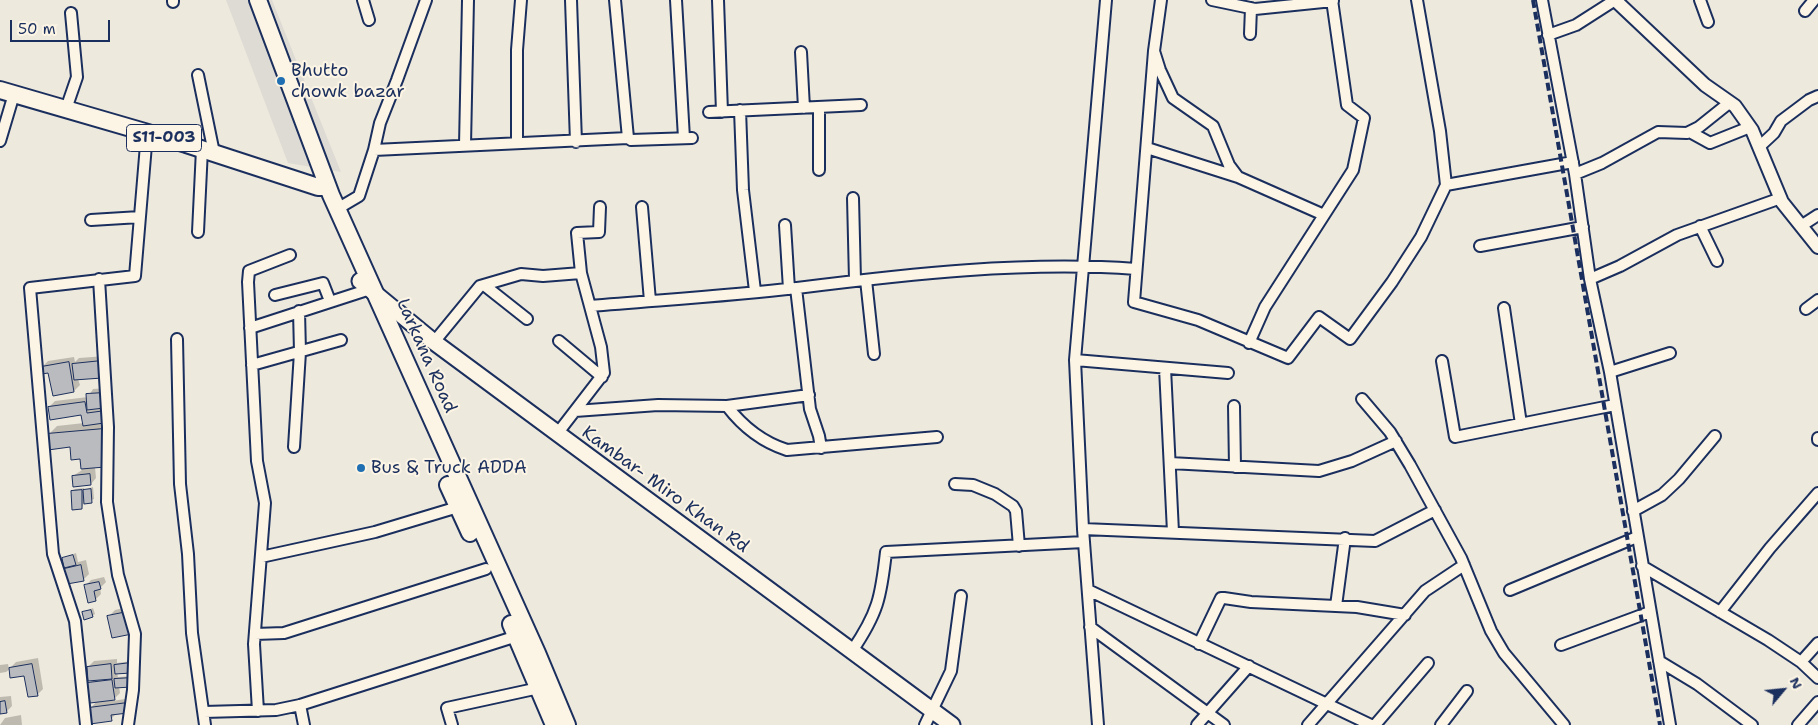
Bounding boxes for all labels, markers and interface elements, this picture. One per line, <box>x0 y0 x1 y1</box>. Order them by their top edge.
scale bar <box>12 10 112 42</box>
text: 50 m <box>18 19 56 39</box>
place label: Bhutto chowk bazar <box>291 60 405 102</box>
marker: Bhutto chowk bazar <box>275 75 287 87</box>
road number: S11-003 <box>126 125 202 152</box>
street label: Larkana Road <box>391 295 461 417</box>
street label: Kambar- Miro Khan Rd <box>577 422 753 558</box>
place label: Bus & Truck ADDA <box>371 457 527 479</box>
marker: Bus & Truck ADDA <box>355 462 367 474</box>
north arrow <box>1758 665 1808 715</box>
text: N <box>1786 674 1807 692</box>

